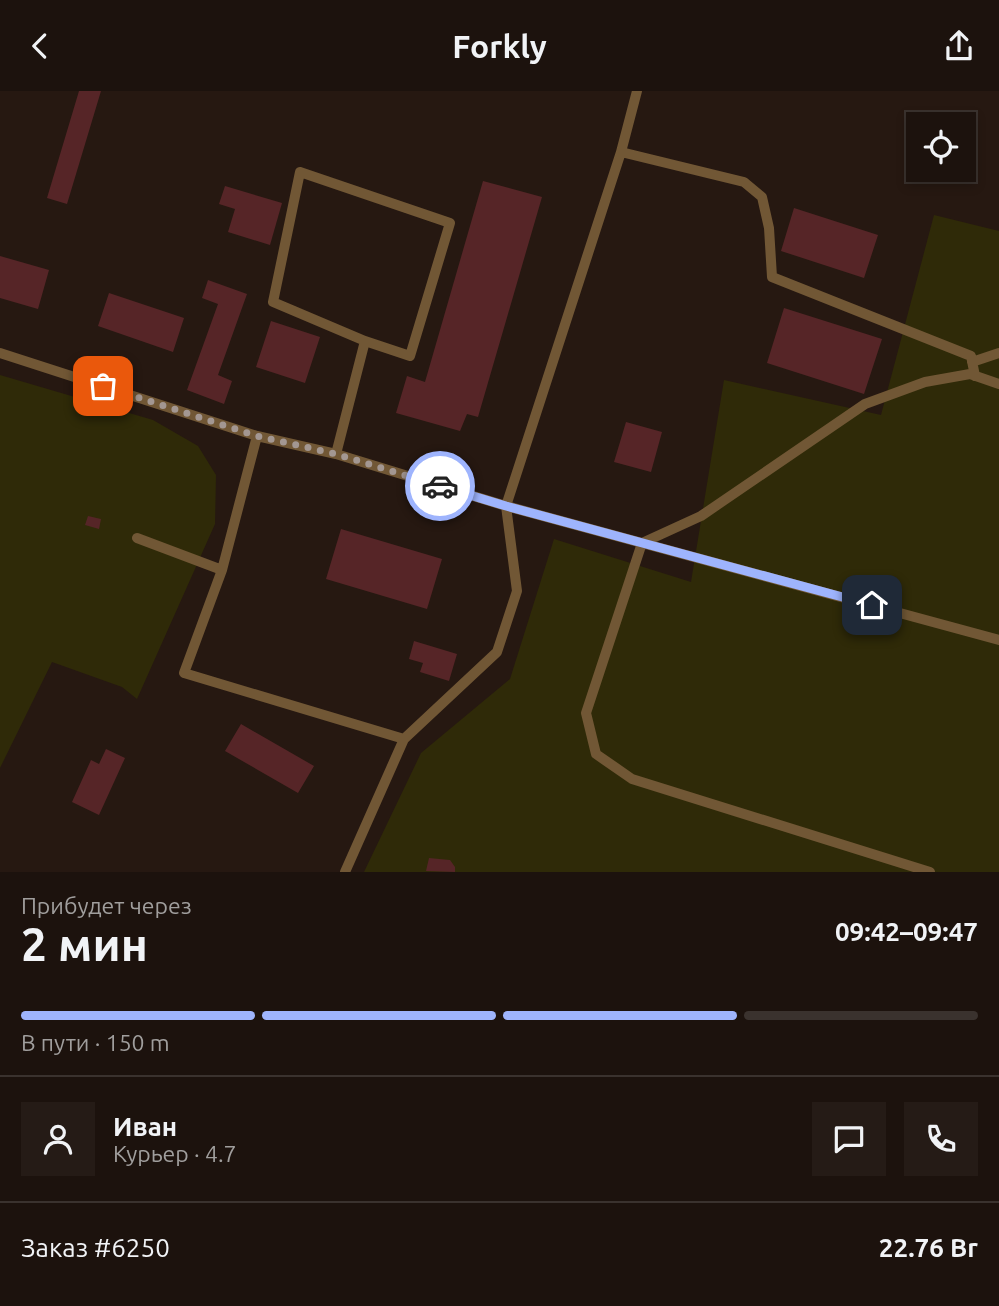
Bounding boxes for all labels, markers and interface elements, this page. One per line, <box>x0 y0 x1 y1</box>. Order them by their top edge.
icon: back <box>21 27 59 65</box>
icon: share <box>940 27 978 65</box>
text: Forkly <box>452 28 547 64</box>
map controls <box>906 112 976 182</box>
button: locate <box>906 112 976 182</box>
pin <box>73 356 133 416</box>
icon: bag <box>84 367 122 405</box>
courier <box>405 451 475 521</box>
icon: car <box>421 467 459 505</box>
pin <box>842 575 902 635</box>
icon: home <box>853 586 891 624</box>
text: Прибудет через <box>21 893 192 918</box>
text: 09:42–09:47 <box>835 917 978 946</box>
text: 2 мин <box>21 918 148 970</box>
text: В пути · 150 m <box>21 1030 170 1055</box>
button: person <box>21 1102 95 1176</box>
button: chat <box>812 1102 886 1176</box>
button: phone <box>904 1102 978 1176</box>
text: Иван <box>113 1112 177 1141</box>
text: Курьер · 4.7 <box>113 1141 237 1166</box>
text: Заказ #6250 <box>21 1233 170 1262</box>
text: 22.76 Br <box>879 1233 978 1262</box>

